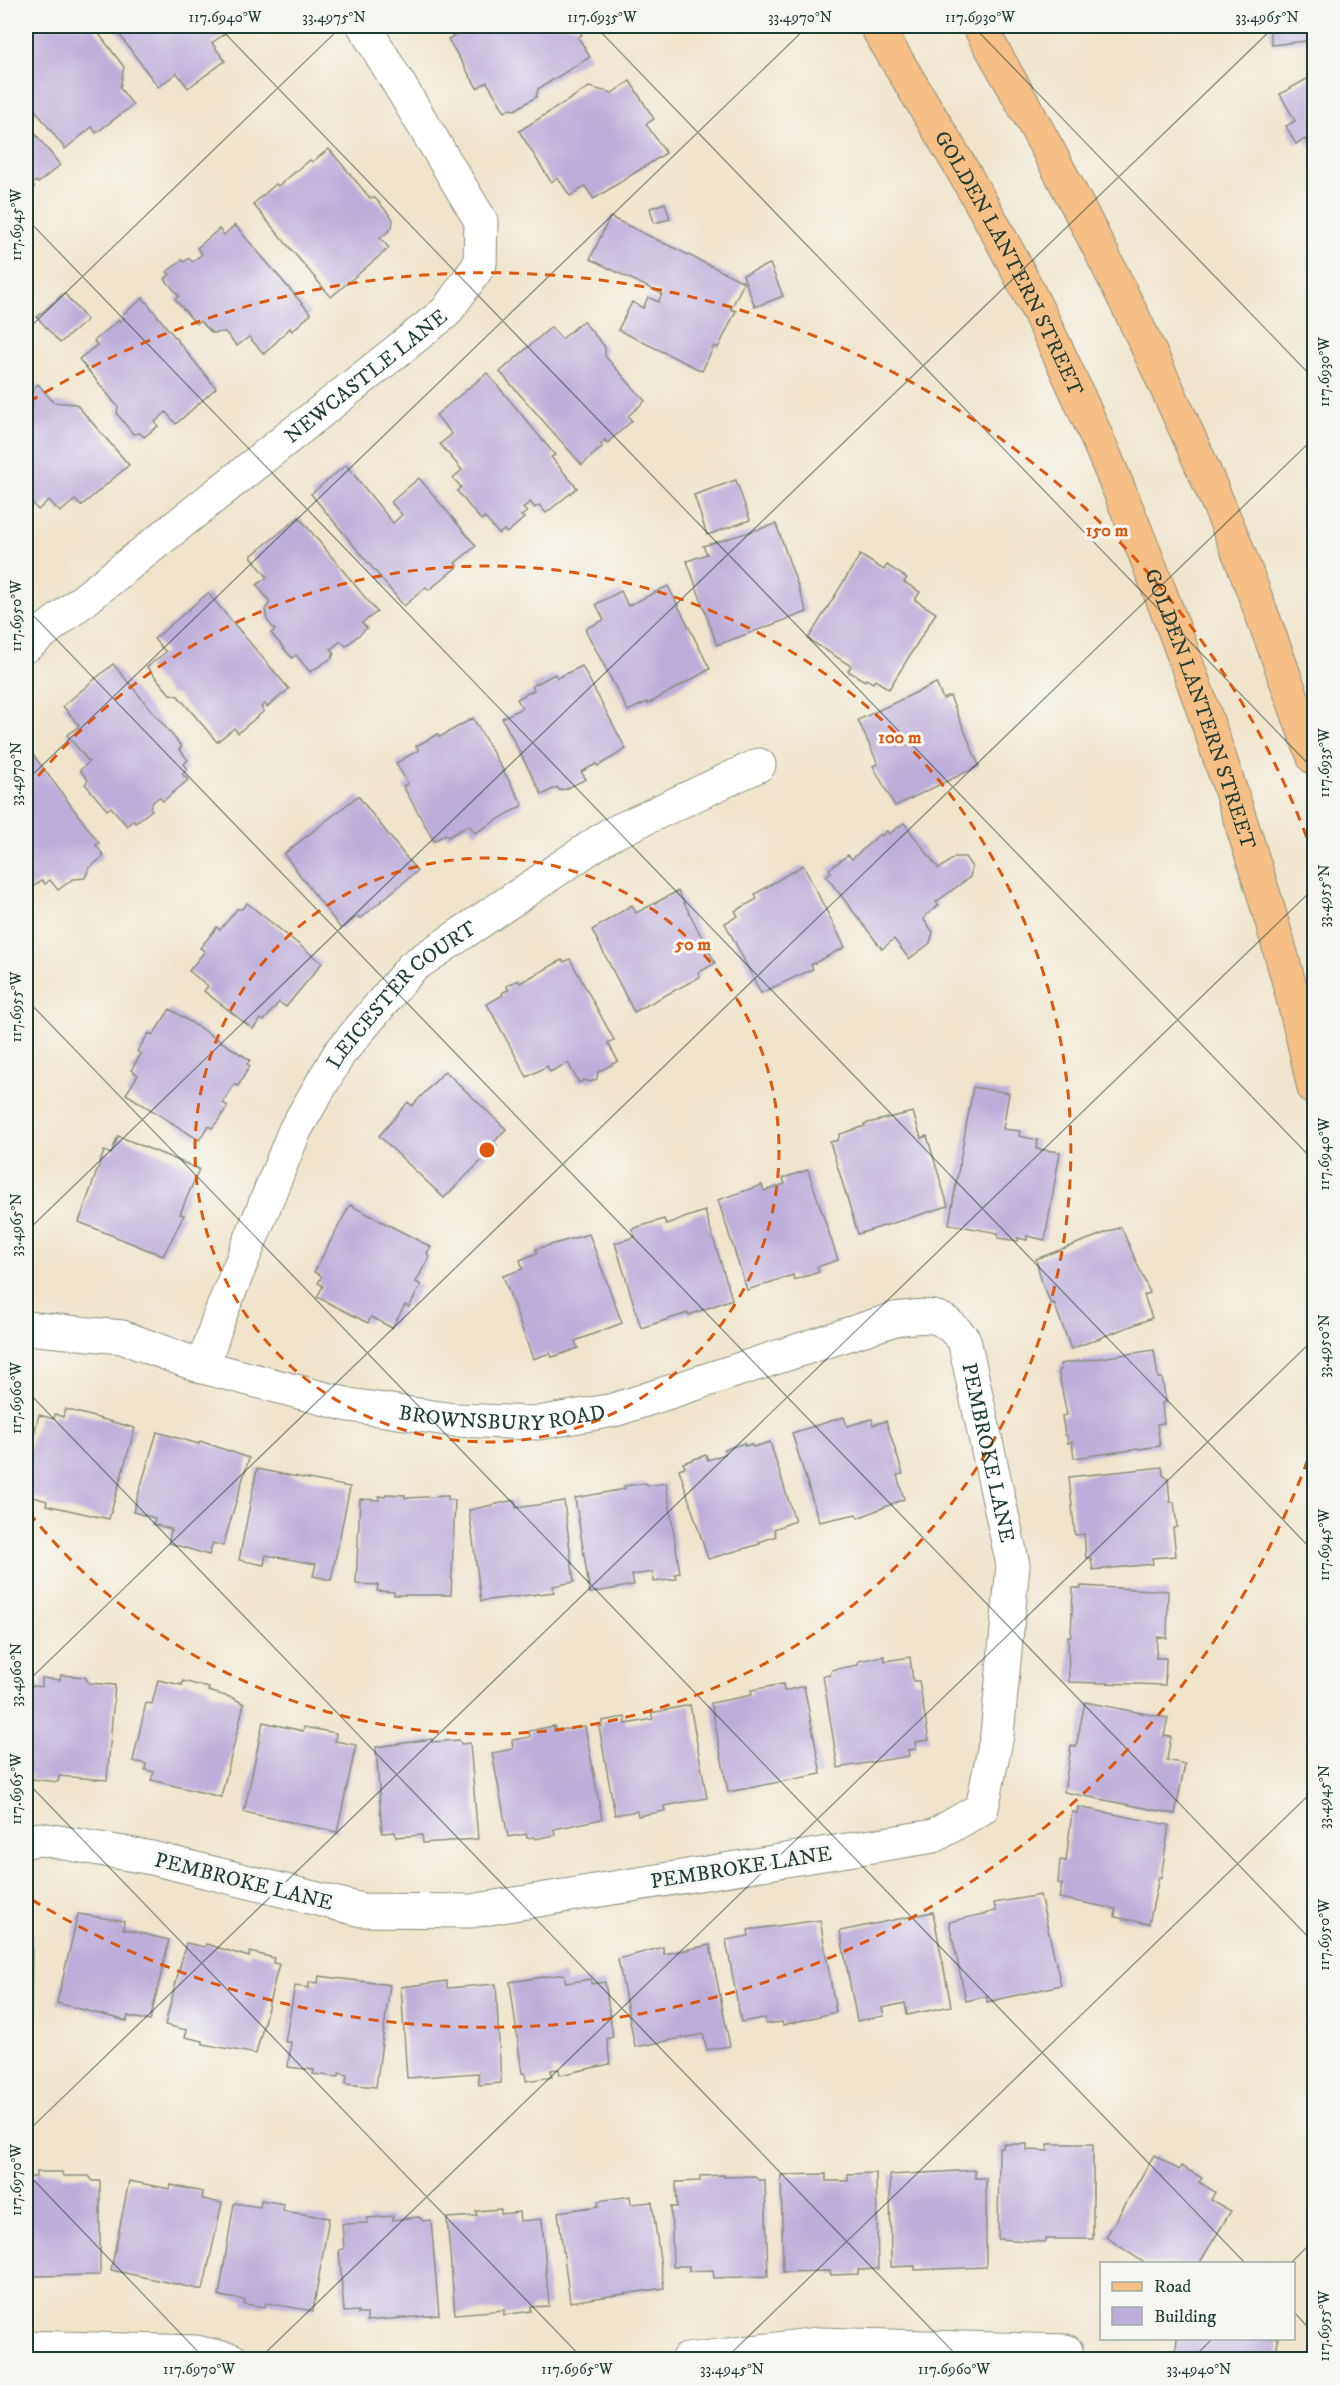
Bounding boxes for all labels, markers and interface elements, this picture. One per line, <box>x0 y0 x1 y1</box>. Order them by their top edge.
text: 117.6940°W <box>189 8 262 27</box>
text: 33.4975°N <box>302 8 366 27</box>
text: 117.6935°W <box>567 8 637 27</box>
text: 33.4970°N <box>768 8 832 27</box>
text: 117.6930°W <box>945 8 1015 27</box>
text: 33.4965°N <box>1235 8 1299 27</box>
street label: GOLDEN LANTERN STREET <box>928 126 1088 400</box>
text: 117.6945°W <box>7 189 26 261</box>
street label: NEWCASTLE LANE <box>280 304 453 449</box>
text: 117.6930°W <box>1315 337 1334 407</box>
text: 150 m <box>1086 520 1129 542</box>
street label: GOLDEN LANTERN STREET <box>1138 565 1261 853</box>
text: 117.6950°W <box>7 580 26 652</box>
text: 100 m <box>878 727 922 749</box>
text: 117.6935°W <box>1315 728 1334 798</box>
text: 33.4970°N <box>7 742 26 806</box>
text: 33.4955°N <box>1315 864 1334 928</box>
street label: LEICESTER COURT <box>321 916 482 1073</box>
text: 50 m <box>674 934 711 956</box>
text: 117.6955°W <box>7 971 26 1043</box>
text: 117.6940°W <box>1315 1117 1334 1190</box>
centre of rings <box>477 1140 497 1160</box>
text: 33.4965°N <box>7 1193 26 1257</box>
text: 33.4950°N <box>1315 1314 1334 1378</box>
street label: PEMBROKE LANE <box>955 1361 1020 1545</box>
text: 117.6960°W <box>7 1362 26 1434</box>
street label: BROWNSBURY ROAD <box>397 1400 607 1437</box>
text: 117.6945°W <box>1315 1509 1334 1581</box>
text: 33.4960°N <box>7 1643 26 1707</box>
text: 117.6965°W <box>7 1753 26 1825</box>
text: 33.4945°N <box>1315 1765 1334 1829</box>
street label: PEMBROKE LANE <box>649 1841 834 1895</box>
street label: PEMBROKE LANE <box>152 1847 336 1917</box>
text: 117.6950°W <box>1315 1899 1334 1971</box>
text: 117.6970°W <box>7 2144 26 2216</box>
legend <box>1100 2262 1295 2340</box>
text: Road <box>1154 2276 1191 2298</box>
text: 117.6955°W <box>1315 2290 1334 2362</box>
text: Building <box>1154 2306 1216 2328</box>
text: 117.6970°W <box>163 2360 235 2379</box>
text: 117.6965°W <box>541 2360 613 2379</box>
text: 33.4945°N <box>700 2360 764 2379</box>
text: 117.6960°W <box>918 2360 990 2379</box>
text: 33.4940°N <box>1167 2360 1231 2379</box>

